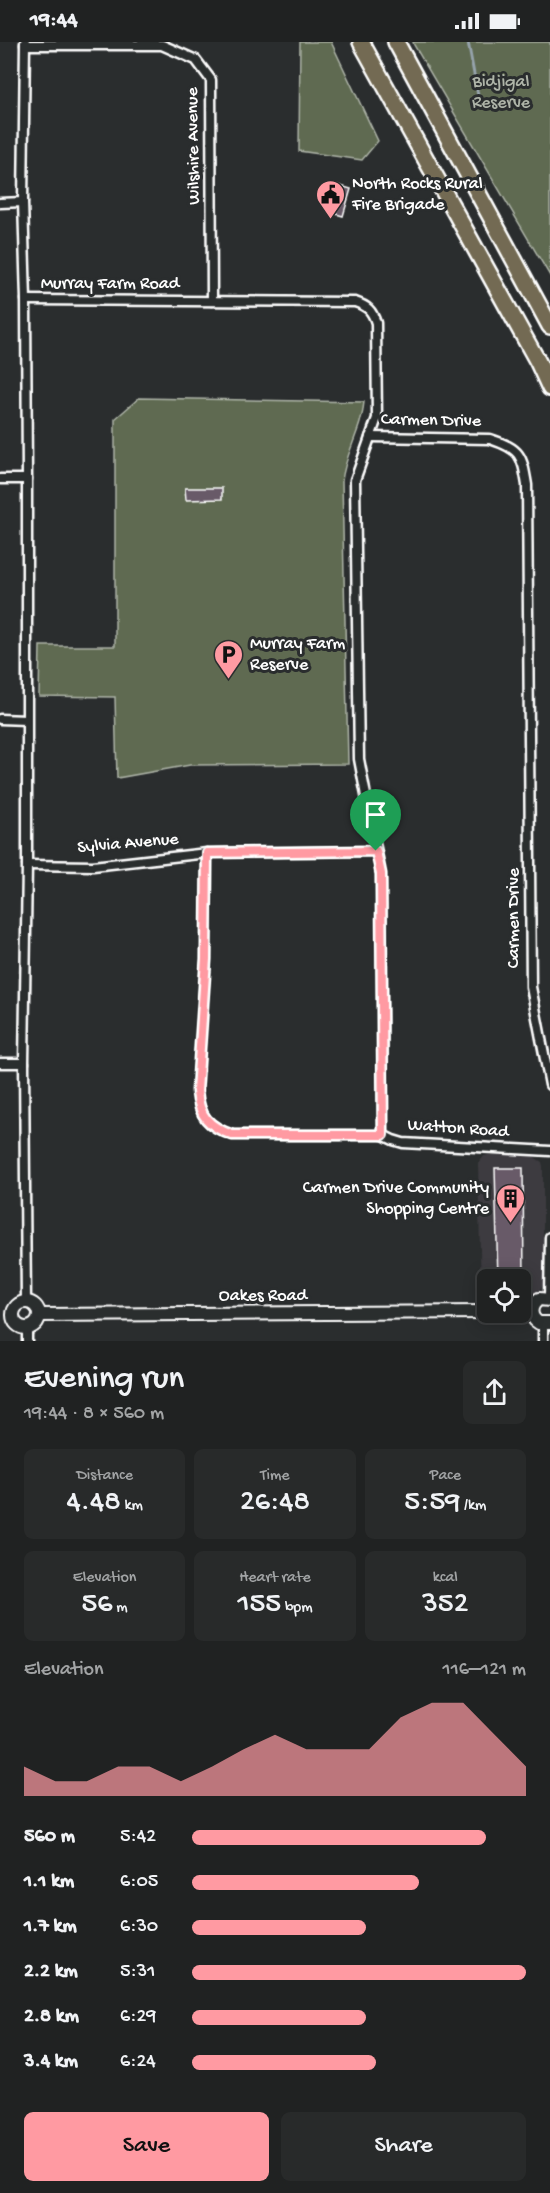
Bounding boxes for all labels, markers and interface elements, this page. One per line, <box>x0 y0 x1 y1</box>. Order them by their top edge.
text: 19:44 <box>30 8 78 34</box>
park label: Bidjigal Reserve <box>472 72 531 114</box>
street label: Wilshire Avenue <box>182 86 206 205</box>
place label: North Rocks Rural Fire Brigade <box>351 174 483 216</box>
public building icon: North Rocks Rural Fire Brigade <box>315 178 347 220</box>
street label: Murray Farm Road <box>41 274 181 295</box>
street label: Carmen Drive <box>381 410 482 432</box>
place label: Murray Farm Reserve <box>250 634 345 676</box>
parking icon: Murray Farm Reserve <box>213 638 245 680</box>
pin <box>350 789 401 851</box>
icon: arrive <box>359 798 392 831</box>
street label: Sylvia Avenue <box>77 829 180 859</box>
street label: Carmen Drive <box>504 867 525 968</box>
street label: Watton Road <box>407 1115 511 1143</box>
place label: Carmen Drive Community Shopping Centre <box>303 1178 490 1220</box>
building icon: Carmen Drive Community Shopping Centre <box>494 1182 526 1224</box>
map controls <box>477 1269 531 1323</box>
button: locate <box>477 1269 531 1323</box>
street label: Oakes Road <box>219 1286 309 1307</box>
text: Evening run <box>24 1361 184 1399</box>
button: share <box>463 1361 526 1424</box>
text: 19:44 · 8 × 560 m <box>24 1403 164 1426</box>
text: Distance <box>76 1467 133 1486</box>
text: Time <box>260 1467 290 1486</box>
text: Pace <box>430 1467 461 1486</box>
text: 4.48 <box>66 1486 121 1521</box>
text: 26:48 <box>240 1486 310 1521</box>
text: 5:59 <box>404 1486 460 1521</box>
text: km <box>121 1497 143 1516</box>
text: /km <box>460 1497 486 1516</box>
text: Elevation <box>73 1569 136 1588</box>
text: Heart rate <box>239 1569 311 1588</box>
text: kcal <box>433 1569 458 1588</box>
text: 56 <box>82 1588 113 1623</box>
text: 155 <box>237 1588 281 1623</box>
text: 352 <box>422 1588 468 1623</box>
text: m <box>113 1599 128 1618</box>
text: bpm <box>281 1599 313 1618</box>
text: Elevation <box>24 1659 104 1682</box>
text: 116–121 m <box>443 1659 526 1682</box>
text: 560 m <box>24 1826 75 1849</box>
text: 5:42 <box>120 1826 156 1849</box>
text: 1.1 km <box>24 1871 74 1894</box>
text: 6:05 <box>120 1871 158 1894</box>
text: 1.7 km <box>24 1916 77 1939</box>
text: 6:30 <box>120 1916 158 1939</box>
text: 2.2 km <box>24 1961 78 1984</box>
text: 5:31 <box>120 1961 155 1984</box>
text: 2.8 km <box>24 2006 79 2029</box>
text: 6:29 <box>120 2006 156 2029</box>
text: 3.4 km <box>24 2051 78 2074</box>
text: 6:24 <box>120 2051 156 2074</box>
button: Save <box>24 2112 269 2181</box>
button: Share <box>281 2112 526 2181</box>

